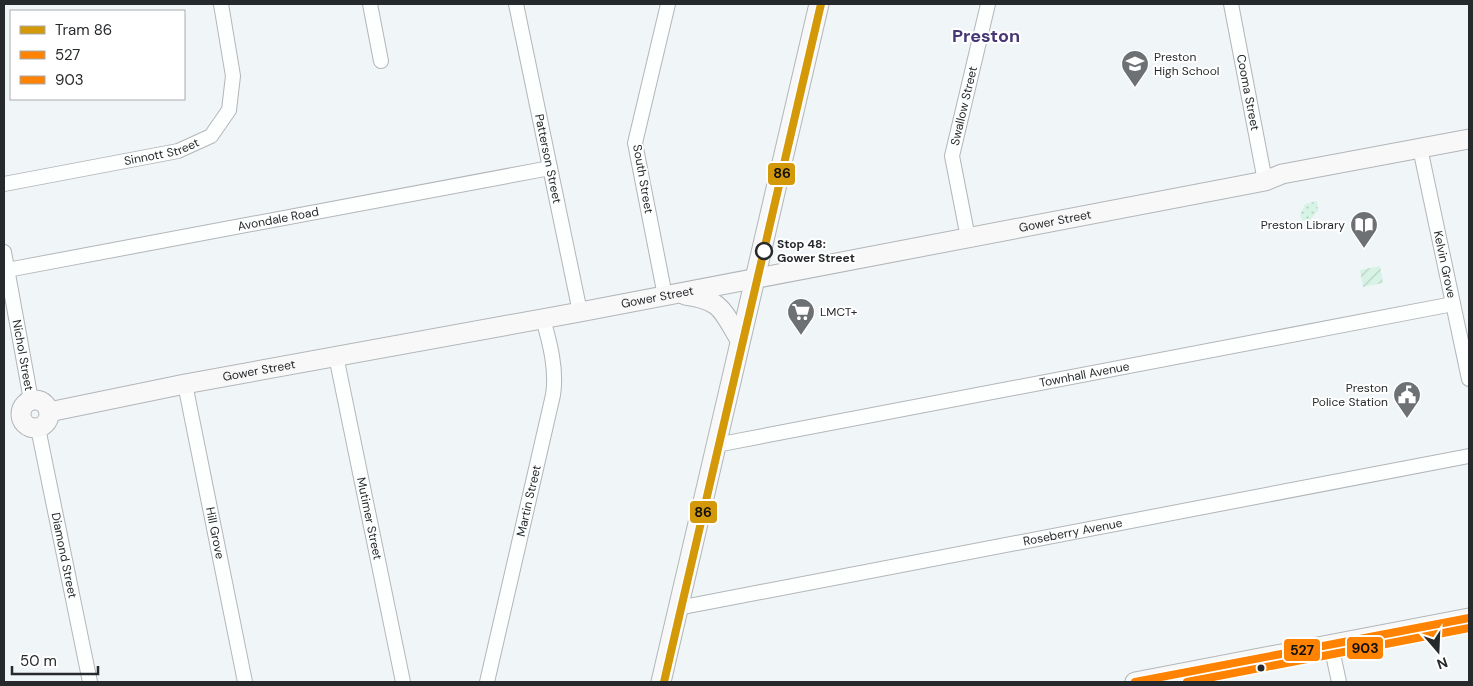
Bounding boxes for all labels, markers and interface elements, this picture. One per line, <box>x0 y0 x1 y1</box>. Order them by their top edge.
legend <box>10 10 185 100</box>
text: Tram 86 <box>55 20 112 40</box>
district label: Preston <box>952 24 1020 48</box>
text: 527 <box>55 45 80 65</box>
school or university icon: Preston High School <box>1120 49 1150 88</box>
place label: Preston High School <box>1154 49 1219 79</box>
street label: Cooma Street <box>1233 53 1263 132</box>
street label: Swallow Street <box>947 64 981 147</box>
text: 903 <box>55 70 84 90</box>
street label: Patterson Street <box>531 113 565 205</box>
street label: Sinnott Street <box>123 134 202 169</box>
street label: South Street <box>629 143 657 215</box>
line badge: 86 <box>767 162 796 186</box>
text: 86 <box>773 164 791 182</box>
street label: Avondale Road <box>236 204 320 234</box>
street label: Gower Street <box>1017 206 1093 236</box>
library icon: Preston Library <box>1349 210 1379 249</box>
place label: Preston Library <box>1261 217 1345 233</box>
street label: Kelvin Grove <box>1430 229 1460 300</box>
place label: Stop 48: Gower Street <box>777 236 855 266</box>
marker: Stop 48: Gower Street <box>755 242 773 260</box>
street label: Gower Street <box>620 282 695 312</box>
supermarket icon: LMCT+ <box>786 297 816 336</box>
place label: LMCT+ <box>820 304 858 320</box>
street label: Nichol Street <box>9 318 37 392</box>
street label: Gower Street <box>221 356 297 385</box>
street label: Townhall Avenue <box>1038 358 1131 391</box>
place label: Preston Police Station <box>1312 380 1388 410</box>
public building icon: Preston Police Station <box>1392 380 1422 419</box>
street label: Martin Street <box>513 463 545 538</box>
street label: Mutimer Street <box>353 476 386 562</box>
line badge: 86 <box>689 500 718 524</box>
text: 86 <box>694 503 712 521</box>
street label: Hill Grove <box>202 506 228 561</box>
street label: Diamond Street <box>47 511 81 600</box>
street label: Roseberry Avenue <box>1022 515 1124 549</box>
north arrow <box>1413 626 1463 676</box>
line badge: 903 <box>1346 636 1384 660</box>
line badge: 527 <box>1283 638 1321 662</box>
text: 903 <box>1351 639 1379 657</box>
text: 527 <box>1290 641 1315 659</box>
scale bar <box>12 644 99 676</box>
text: 50 m <box>20 651 57 671</box>
text: N <box>1434 653 1450 673</box>
unlabelled marker <box>1256 663 1266 673</box>

